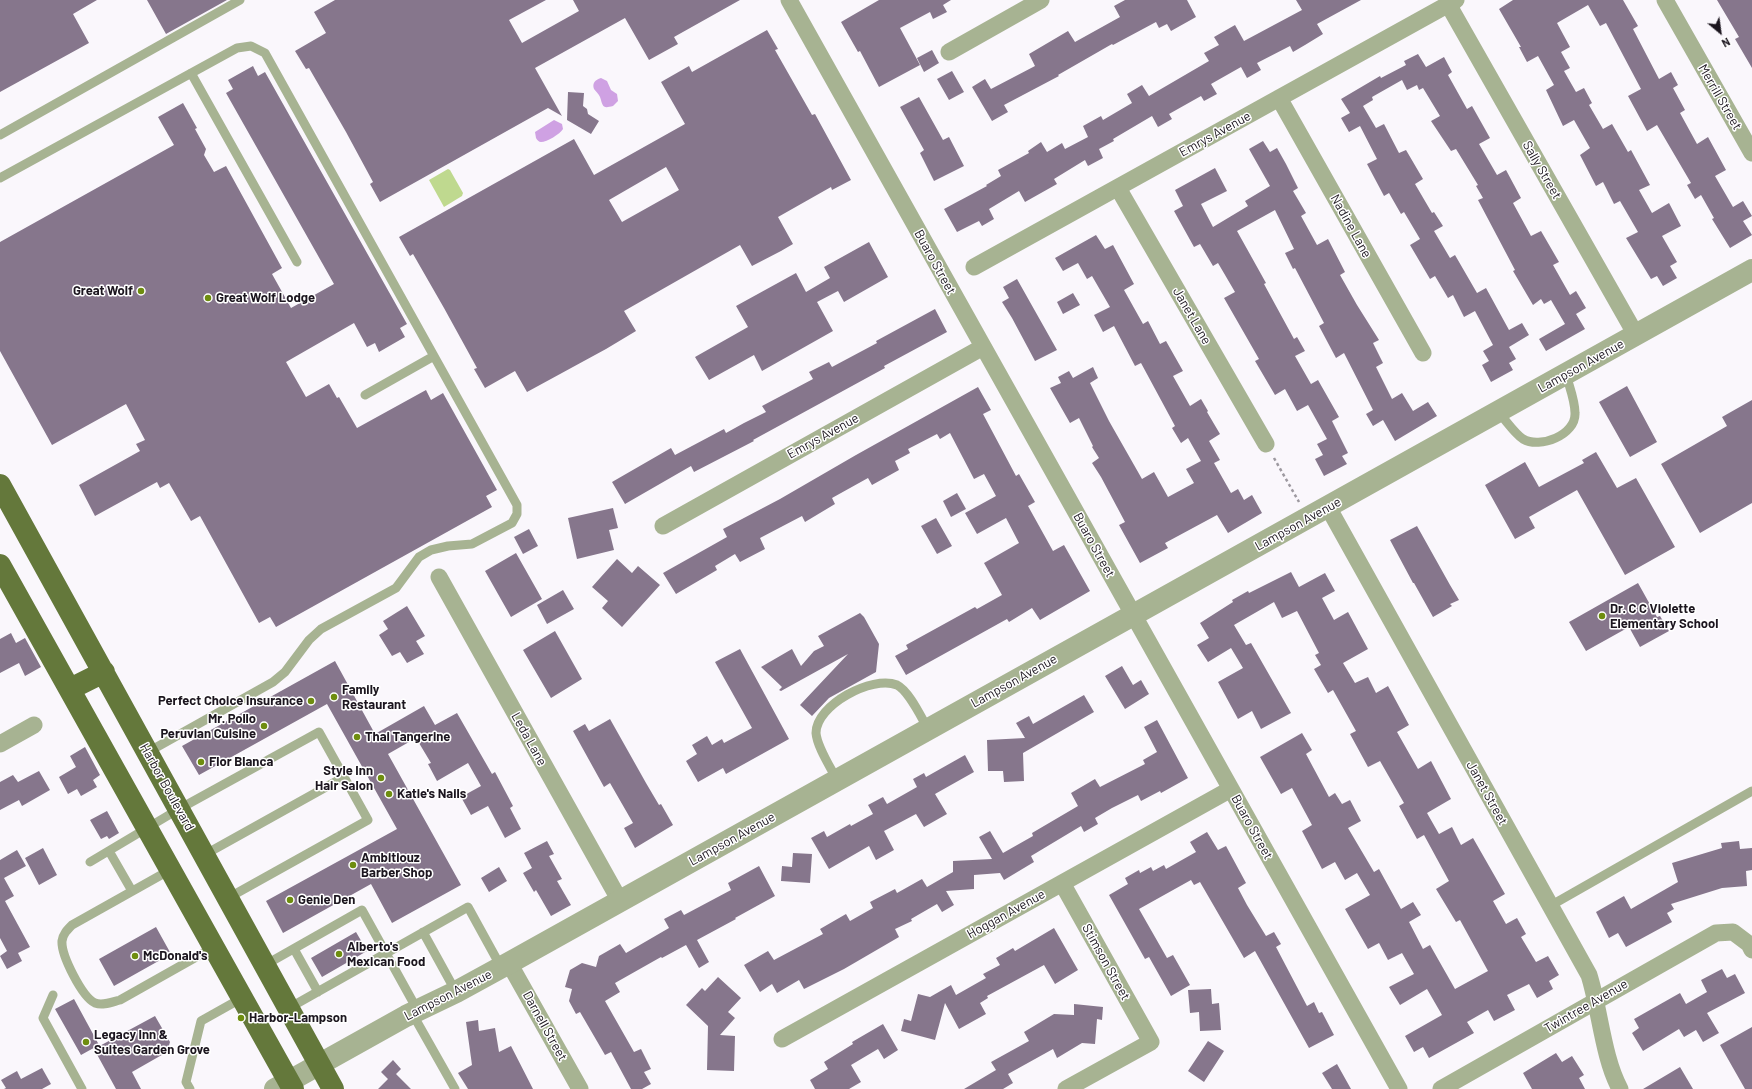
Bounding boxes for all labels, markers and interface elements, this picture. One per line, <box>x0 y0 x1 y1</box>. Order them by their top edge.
north arrow <box>1700 12 1740 52</box>
text: N <box>1720 35 1732 50</box>
street label: Merrill Street <box>1695 61 1745 133</box>
street label: Emrys Avenue <box>1176 108 1254 160</box>
street label: Sally Street <box>1519 138 1565 202</box>
street label: Nadine Lane <box>1327 192 1375 260</box>
street label: Buaro Street <box>911 227 959 297</box>
place label: Great Wolf <box>73 283 133 299</box>
street label: Janet Lane <box>1169 285 1215 347</box>
marker: Great Wolf <box>136 286 146 296</box>
place label: Great Wolf Lodge <box>216 290 315 306</box>
marker: Great Wolf Lodge <box>203 293 213 303</box>
street label: Lampson Avenue <box>1535 336 1627 396</box>
street label: Emrys Avenue <box>784 410 862 462</box>
street label: Lampson Avenue <box>1252 494 1344 554</box>
street label: Buaro Street <box>1070 510 1118 580</box>
place label: Dr. C C Violette Elementary School <box>1610 601 1718 632</box>
marker: Dr. C C Violette Elementary School <box>1597 611 1607 621</box>
street label: Lampson Avenue <box>968 651 1060 711</box>
place label: Family Restaurant <box>342 682 406 713</box>
marker: Family Restaurant <box>329 692 339 702</box>
place label: Perfect Choice Insurance <box>158 693 303 709</box>
marker: Perfect Choice Insurance <box>306 696 316 706</box>
street label: Leda Lane <box>508 710 550 768</box>
place label: Mr. Pollo Peruvian Cuisine <box>160 711 256 742</box>
marker: Mr. Pollo Peruvian Cuisine <box>259 721 269 731</box>
place label: Thai Tangerine <box>365 729 450 745</box>
marker: Thai Tangerine <box>352 732 362 742</box>
street label: Harbor Boulevard <box>136 740 198 834</box>
place label: Flor Blanca <box>209 754 273 770</box>
marker: Flor Blanca <box>196 757 206 767</box>
street label: Janet Street <box>1463 758 1511 828</box>
place label: Style Inn Hair Salon <box>315 763 373 794</box>
marker: Style Inn Hair Salon <box>376 773 386 783</box>
place label: Katie's Nails <box>397 786 466 802</box>
marker: Katie's Nails <box>384 789 394 799</box>
street label: Buaro Street <box>1228 792 1276 862</box>
street label: Lampson Avenue <box>686 809 778 869</box>
place label: Ambitiouz Barber Shop <box>361 850 432 881</box>
marker: Ambitiouz Barber Shop <box>348 860 358 870</box>
street label: Hoggan Avenue <box>964 886 1048 942</box>
place label: Genie Den <box>298 892 355 908</box>
marker: Genie Den <box>285 895 295 905</box>
street label: Stimson Street <box>1079 921 1133 1003</box>
place label: Alberto's Mexican Food <box>347 939 425 970</box>
place label: McDonald's <box>143 948 207 964</box>
marker: Alberto's Mexican Food <box>334 949 344 959</box>
marker: McDonald's <box>130 951 140 961</box>
street label: Lampson Avenue <box>402 966 494 1024</box>
street label: Twintree Avenue <box>1541 976 1631 1036</box>
street label: Darnell Street <box>519 988 571 1064</box>
place label: Harbor-Lampson <box>249 1010 347 1026</box>
marker: Harbor-Lampson <box>236 1013 246 1023</box>
place label: Legacy Inn & Suites Garden Grove <box>94 1027 210 1058</box>
marker: Legacy Inn & Suites Garden Grove <box>81 1037 91 1047</box>

